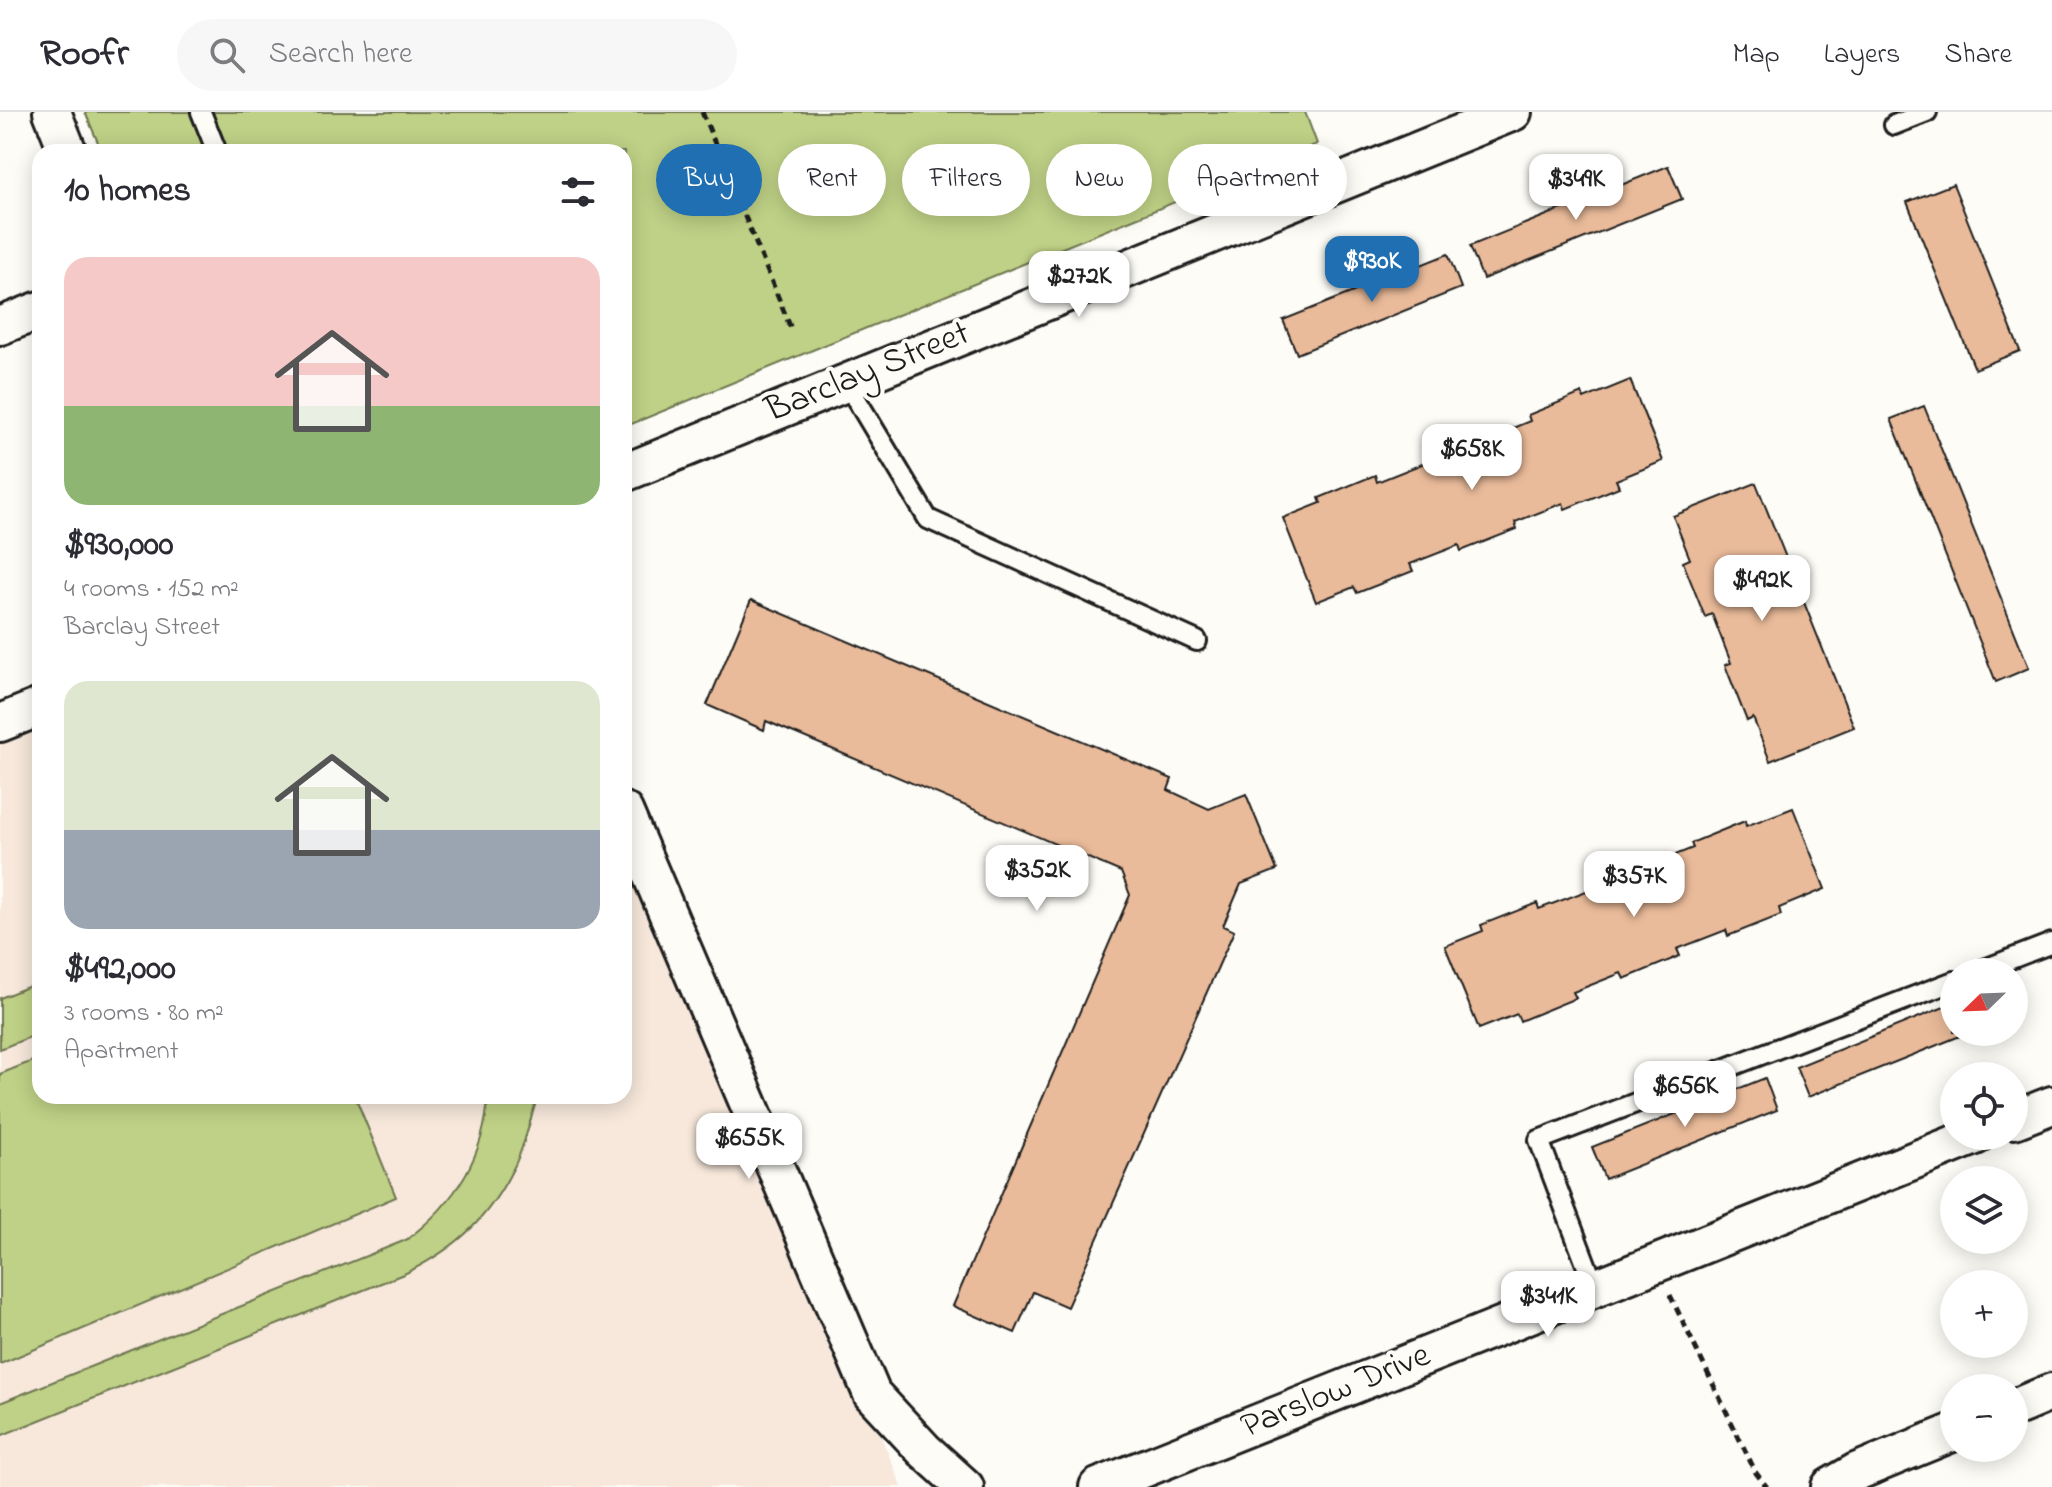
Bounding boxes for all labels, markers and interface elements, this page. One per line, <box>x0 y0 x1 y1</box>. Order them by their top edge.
search box <box>177 19 737 91</box>
text: Roofr <box>40 27 129 83</box>
icon: search <box>205 33 249 77</box>
text: Search here <box>269 33 413 77</box>
text: Map <box>1732 35 1780 76</box>
text: Layers <box>1824 35 1900 76</box>
text: Share <box>1944 35 2012 76</box>
chip: Buy <box>656 144 762 216</box>
chip: Rent <box>778 144 886 216</box>
chip: Filters <box>902 144 1030 216</box>
chip: New <box>1046 144 1152 216</box>
chip: Apartment <box>1168 144 1347 216</box>
pin: $349K <box>1520 154 1632 222</box>
text: $349K <box>1547 161 1605 199</box>
text: 10 homes <box>64 167 191 217</box>
icon: filters <box>556 170 600 214</box>
pin: $930K <box>1316 236 1428 304</box>
text: $930K <box>1343 243 1401 281</box>
pin: $272K <box>1023 251 1135 319</box>
text: $272K <box>1047 258 1111 296</box>
street label: Barclay Street <box>757 308 978 438</box>
icon: home <box>260 309 404 453</box>
pin: $658K <box>1416 424 1528 492</box>
text: $658K <box>1440 431 1504 469</box>
text: $930,000 <box>64 521 173 571</box>
pin: $492K <box>1706 555 1818 623</box>
text: $492K <box>1732 562 1792 600</box>
text: 4 rooms · 152 m² <box>64 571 239 609</box>
text: Barclay Street <box>64 609 220 647</box>
icon: home <box>260 733 404 877</box>
pin: $352K <box>981 845 1093 913</box>
pin: $357K <box>1578 851 1690 919</box>
text: $352K <box>1004 852 1070 890</box>
text: $357K <box>1602 858 1666 896</box>
text: $492,000 <box>64 945 176 995</box>
north arrow <box>1940 958 2028 1046</box>
map controls <box>1940 958 2028 1462</box>
text: 3 rooms · 80 m² <box>64 995 224 1033</box>
text: Apartment <box>64 1033 178 1071</box>
pin: $656K <box>1629 1061 1741 1129</box>
button: locate <box>1940 1062 2028 1150</box>
text: $656K <box>1652 1068 1718 1106</box>
pin: $655K <box>693 1113 805 1181</box>
text: $655K <box>714 1120 784 1158</box>
button: layers <box>1940 1166 2028 1254</box>
button: + <box>1940 1270 2028 1358</box>
pin: $341K <box>1492 1271 1604 1339</box>
text: $341K <box>1519 1278 1577 1316</box>
street label: Parslow Drive <box>1233 1330 1440 1454</box>
button: − <box>1940 1374 2028 1462</box>

